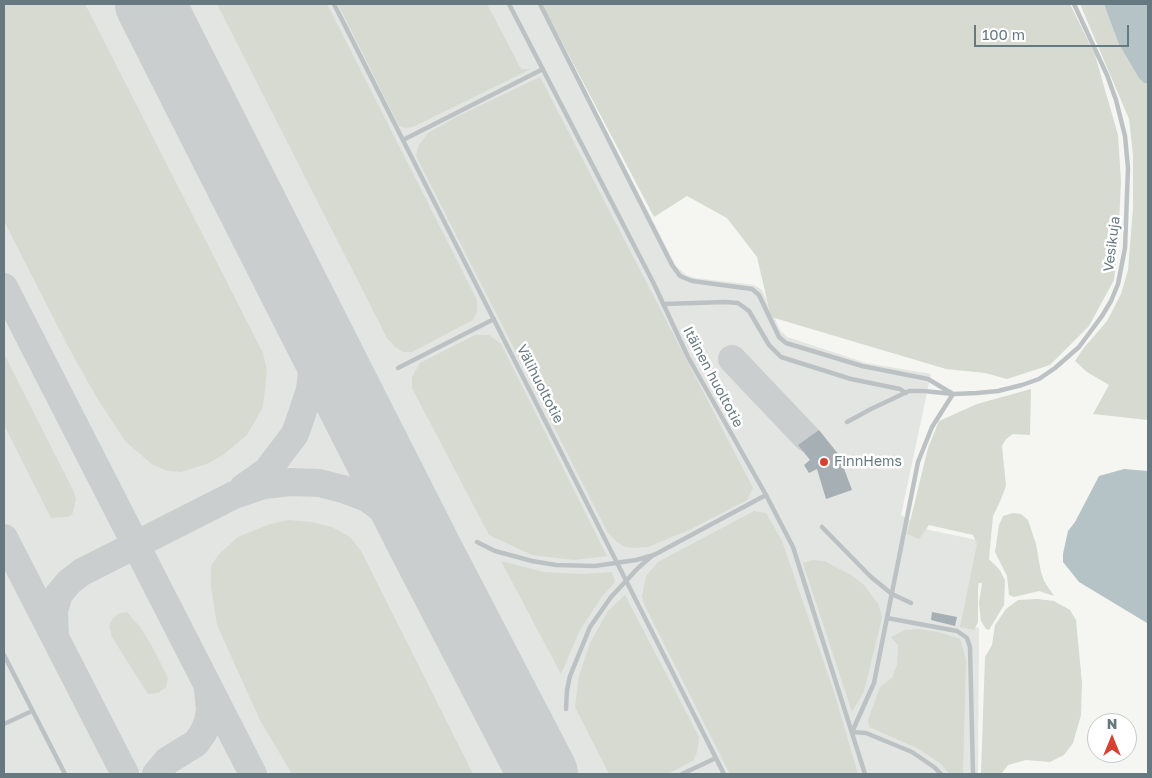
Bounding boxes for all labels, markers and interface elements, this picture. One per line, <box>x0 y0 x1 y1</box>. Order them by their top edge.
scale bar <box>977 15 1132 47</box>
text: 100 m <box>982 25 1025 43</box>
street label: Vesikuja <box>1100 215 1124 273</box>
street label: Itäinen huoltotie <box>679 324 747 430</box>
street label: Välihuoltotie <box>513 342 567 426</box>
place label: FinnHems <box>834 454 902 470</box>
marker: FinnHems <box>818 456 830 468</box>
north arrow <box>1087 713 1137 763</box>
text: N <box>1107 715 1117 732</box>

